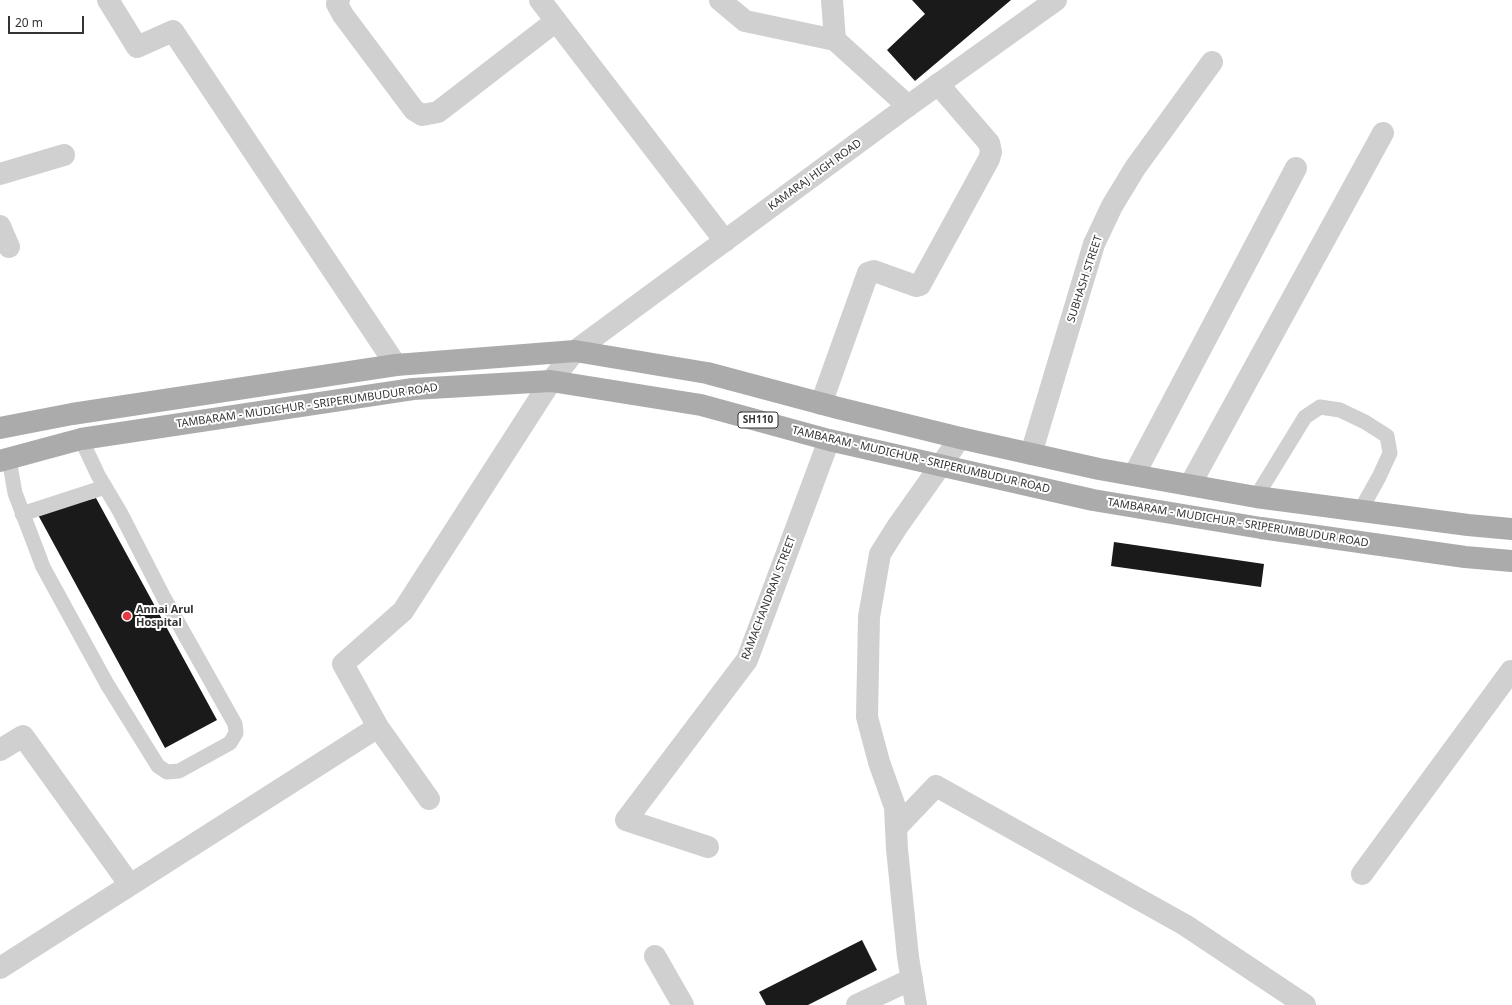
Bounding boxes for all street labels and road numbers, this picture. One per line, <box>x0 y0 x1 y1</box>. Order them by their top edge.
street label: KAMARAJ HIGH ROAD <box>766 137 864 213</box>
street label: SUBHASH STREET <box>1065 234 1105 324</box>
street label: TAMBARAM - MUDICHUR - SRIPERUMBUDUR ROAD <box>175 381 439 431</box>
road number: SH110 <box>738 412 778 428</box>
street label: TAMBARAM - MUDICHUR - SRIPERUMBUDUR ROAD <box>791 424 1051 496</box>
street label: TAMBARAM - MUDICHUR - SRIPERUMBUDUR ROAD <box>1107 496 1369 550</box>
street label: RAMACHANDRAN STREET <box>739 534 799 662</box>

